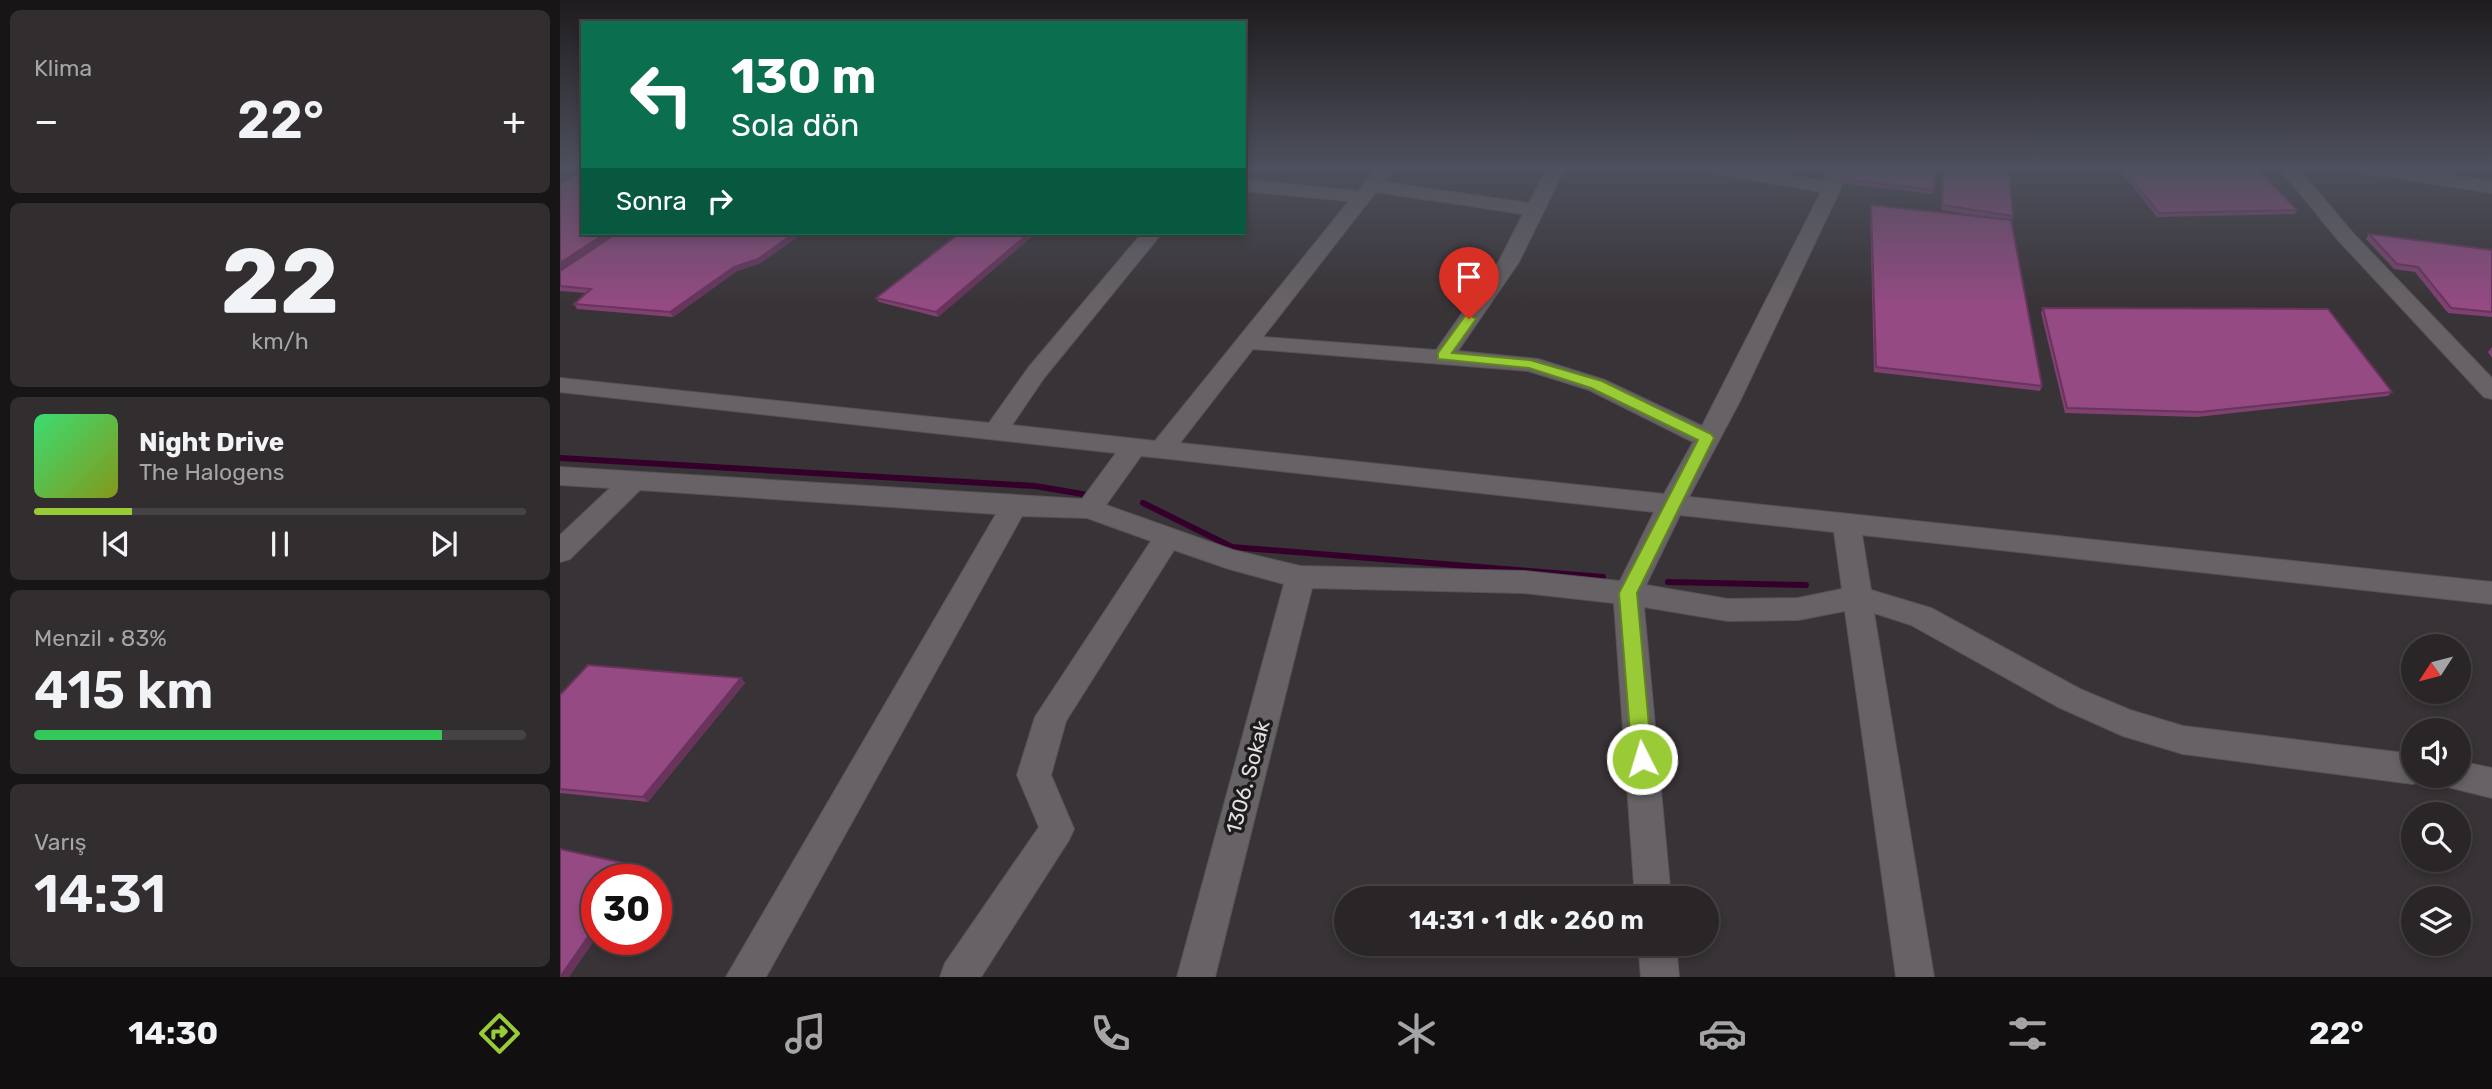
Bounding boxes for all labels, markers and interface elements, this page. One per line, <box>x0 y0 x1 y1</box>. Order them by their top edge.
text: 130 m <box>731 47 876 105</box>
icon: left <box>616 49 707 140</box>
text: Klima <box>34 54 92 82</box>
text: 22° <box>237 89 324 151</box>
text: − <box>34 98 59 144</box>
text: + <box>502 98 526 144</box>
text: Sola dön <box>731 106 859 144</box>
icon: right <box>701 182 739 220</box>
text: Sonra <box>616 186 687 217</box>
text: 22 <box>221 227 339 335</box>
pin <box>1439 247 1499 319</box>
icon: arrive <box>1450 258 1488 296</box>
text: km/h <box>251 327 309 355</box>
text: Night Drive <box>139 427 284 458</box>
text: The Halogens <box>139 458 285 486</box>
icon: previous <box>97 525 135 563</box>
icon: pause <box>261 525 299 563</box>
icon: next <box>425 525 463 563</box>
text: Menzil · 83% <box>34 624 167 652</box>
north arrow <box>2401 634 2471 704</box>
map controls <box>2401 634 2471 956</box>
text: 415 km <box>34 659 213 721</box>
street label: 1306. Sokak <box>1220 717 1275 836</box>
button: sound <box>2401 718 2471 788</box>
position arrow <box>1605 722 1679 796</box>
button: search <box>2401 802 2471 872</box>
text: Varış <box>34 828 87 856</box>
text: 14:31 <box>34 863 166 925</box>
speed limit sign: 30 <box>581 864 672 955</box>
button: layers <box>2401 886 2471 956</box>
text: 14:31 · 1 dk · 260 m <box>1409 905 1644 936</box>
icon: directions <box>475 1009 524 1058</box>
icon: music <box>781 1009 830 1058</box>
icon: phone <box>1086 1009 1135 1058</box>
icon: climate <box>1392 1009 1441 1058</box>
icon: car <box>1698 1009 1747 1058</box>
icon: filters <box>2003 1009 2052 1058</box>
text: 14:30 <box>128 1014 218 1052</box>
text: 22° <box>2309 1014 2364 1052</box>

